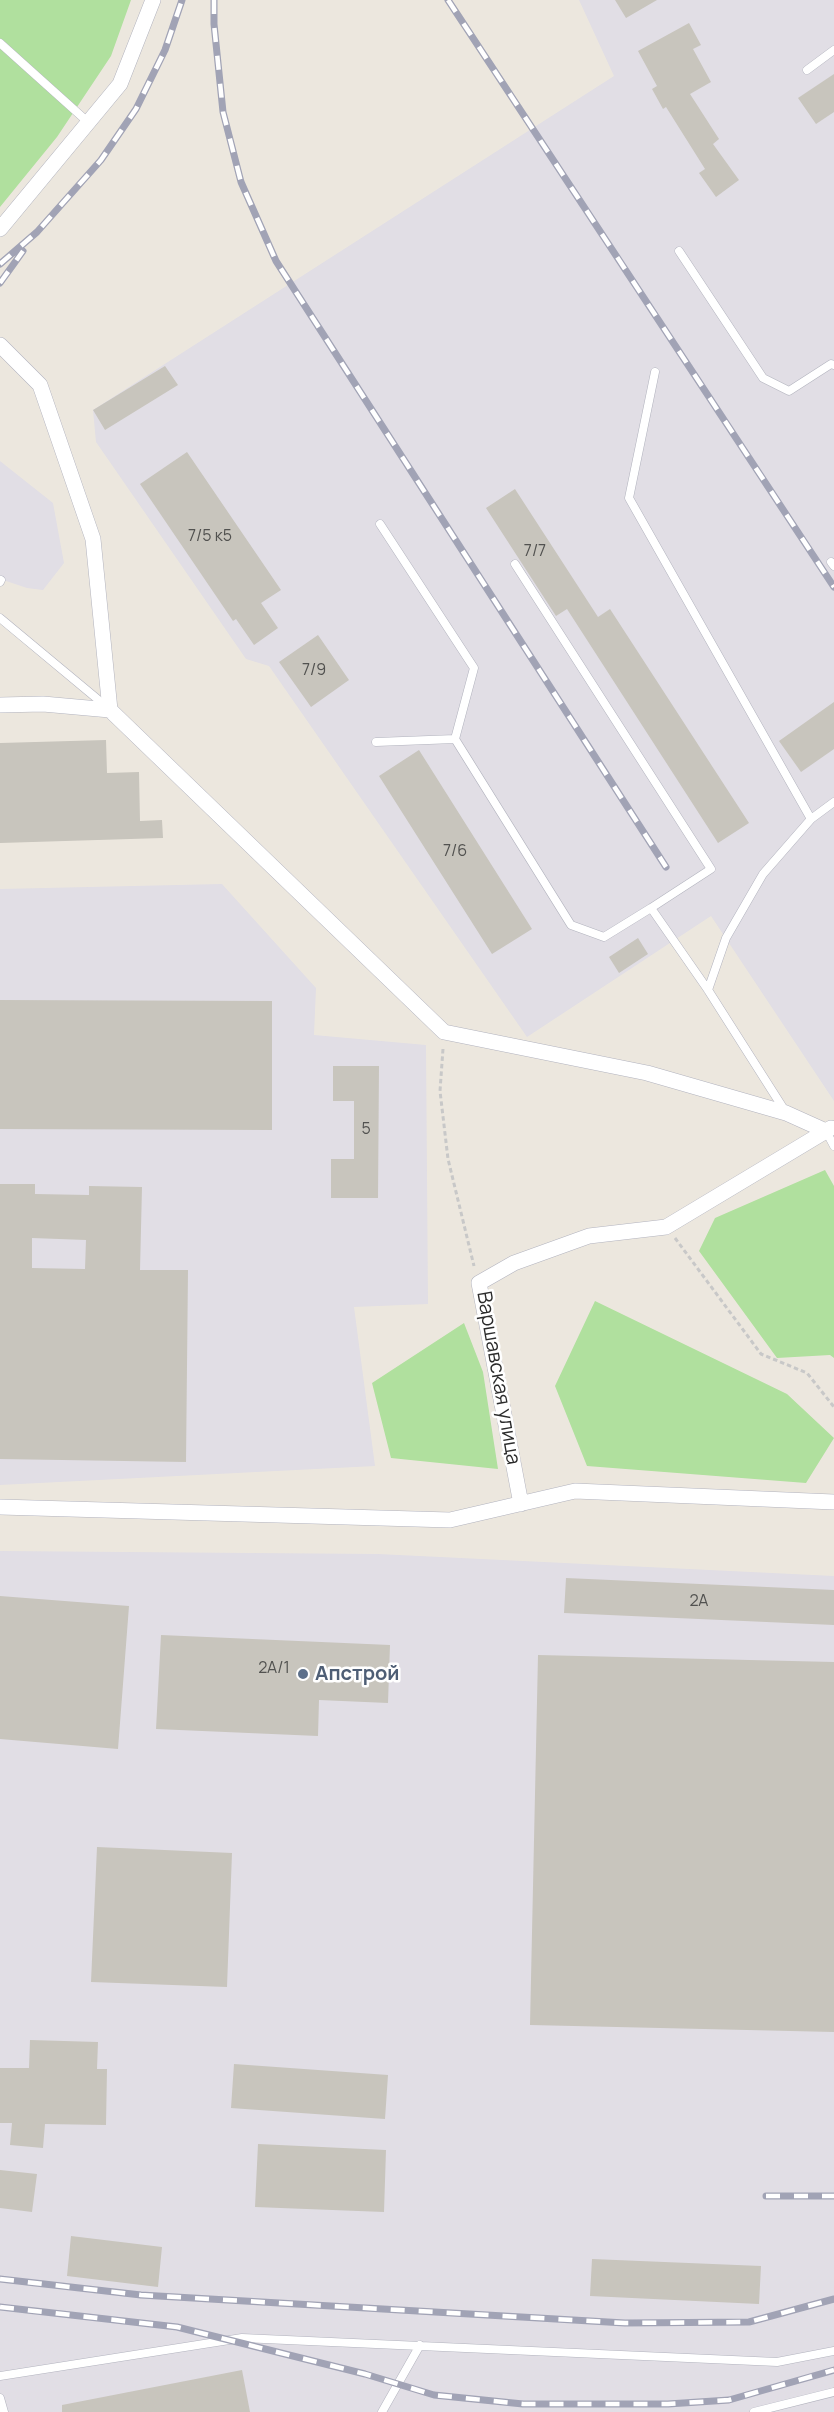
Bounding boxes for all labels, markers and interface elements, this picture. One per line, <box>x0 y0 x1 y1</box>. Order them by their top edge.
house number: 7/5 к5 <box>188 527 232 547</box>
house number: 7/7 <box>524 542 546 562</box>
house number: 7/9 <box>302 661 326 681</box>
house number: 7/6 <box>443 842 467 862</box>
house number: 5 <box>361 1120 371 1140</box>
street label: Варшавская улица <box>471 1289 525 1467</box>
house number: 2А <box>690 1592 708 1612</box>
house number: 2А/1 <box>258 1659 290 1679</box>
place label: Апстрой <box>315 1662 399 1686</box>
marker: Апстрой <box>296 1667 310 1681</box>

